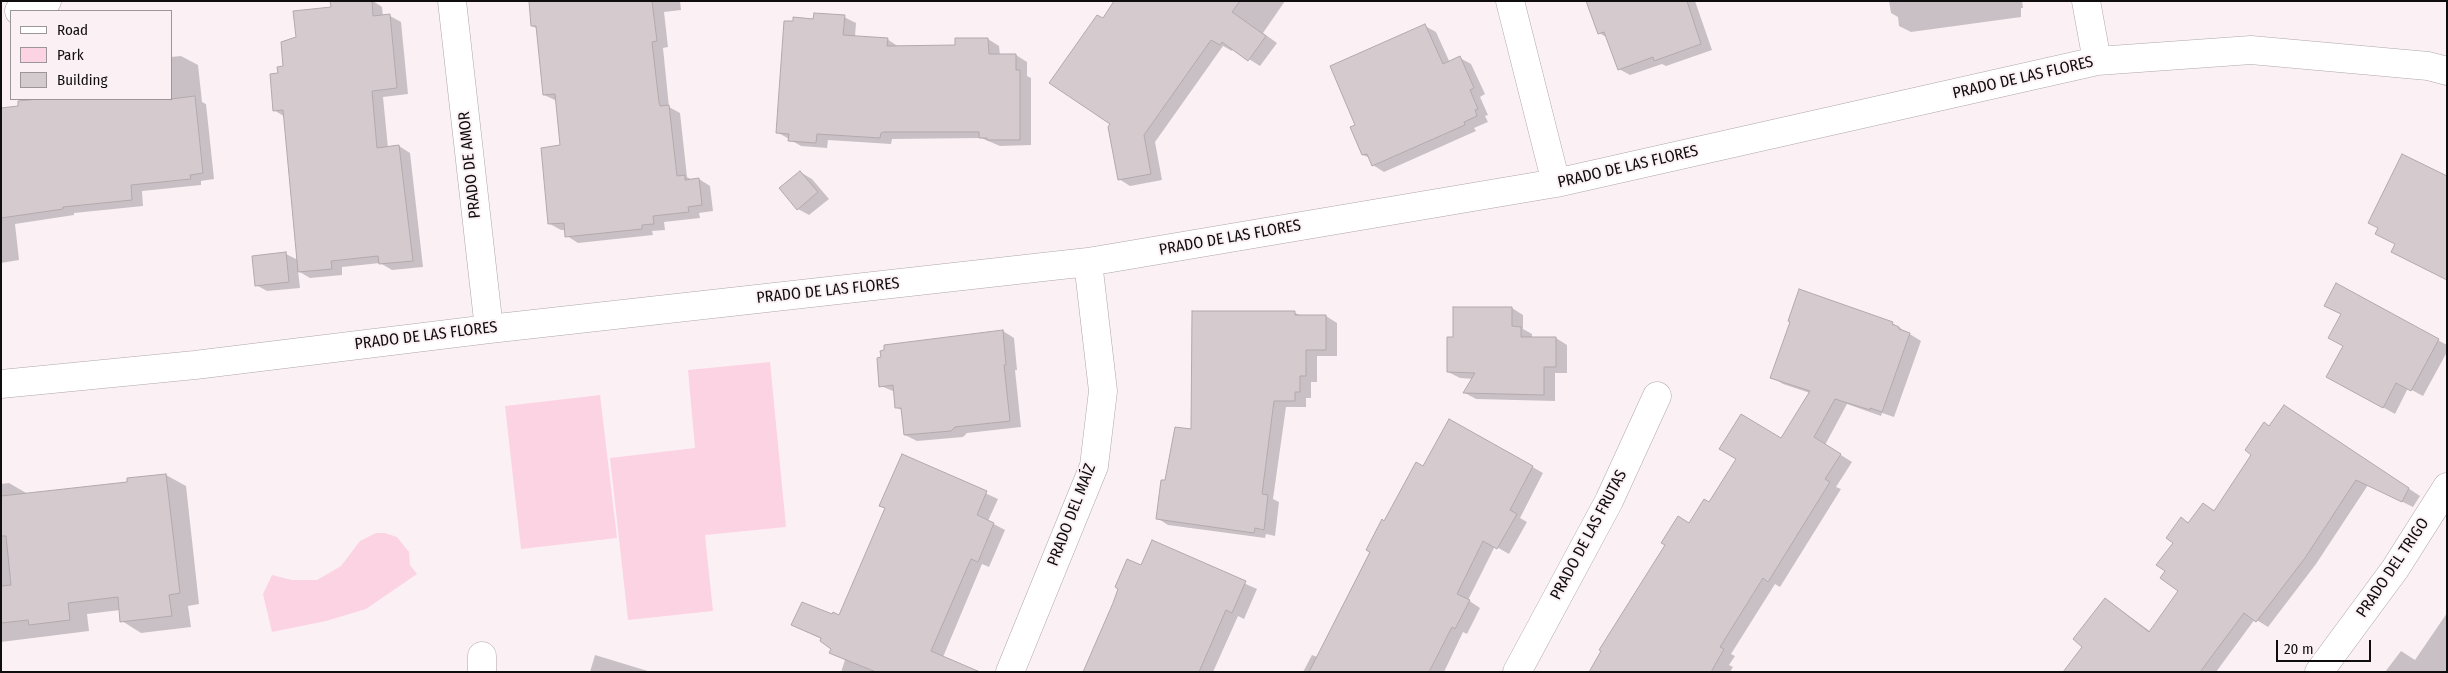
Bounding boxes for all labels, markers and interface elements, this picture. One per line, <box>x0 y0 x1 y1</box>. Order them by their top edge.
legend <box>10 10 172 100</box>
text: Road <box>57 21 88 39</box>
text: Park <box>57 46 84 64</box>
street label: PRADO DE LAS FLORES <box>1951 52 2095 104</box>
text: Building <box>57 71 108 89</box>
street label: PRADO DE AMOR <box>455 111 485 219</box>
street label: PRADO DE LAS FLORES <box>1556 141 1700 193</box>
street label: PRADO DE LAS FLORES <box>1158 216 1302 260</box>
street label: PRADO DE LAS FLORES <box>755 274 901 308</box>
street label: PRADO DE LAS FLORES <box>353 318 499 354</box>
street label: PRADO DEL MAÍZ <box>1044 461 1100 569</box>
street label: PRADO DE LAS FRUTAS <box>1547 467 1631 603</box>
street label: PRADO DEL TRIGO <box>2353 515 2433 621</box>
scale bar <box>2278 630 2373 662</box>
text: 20 m <box>2284 640 2314 658</box>

